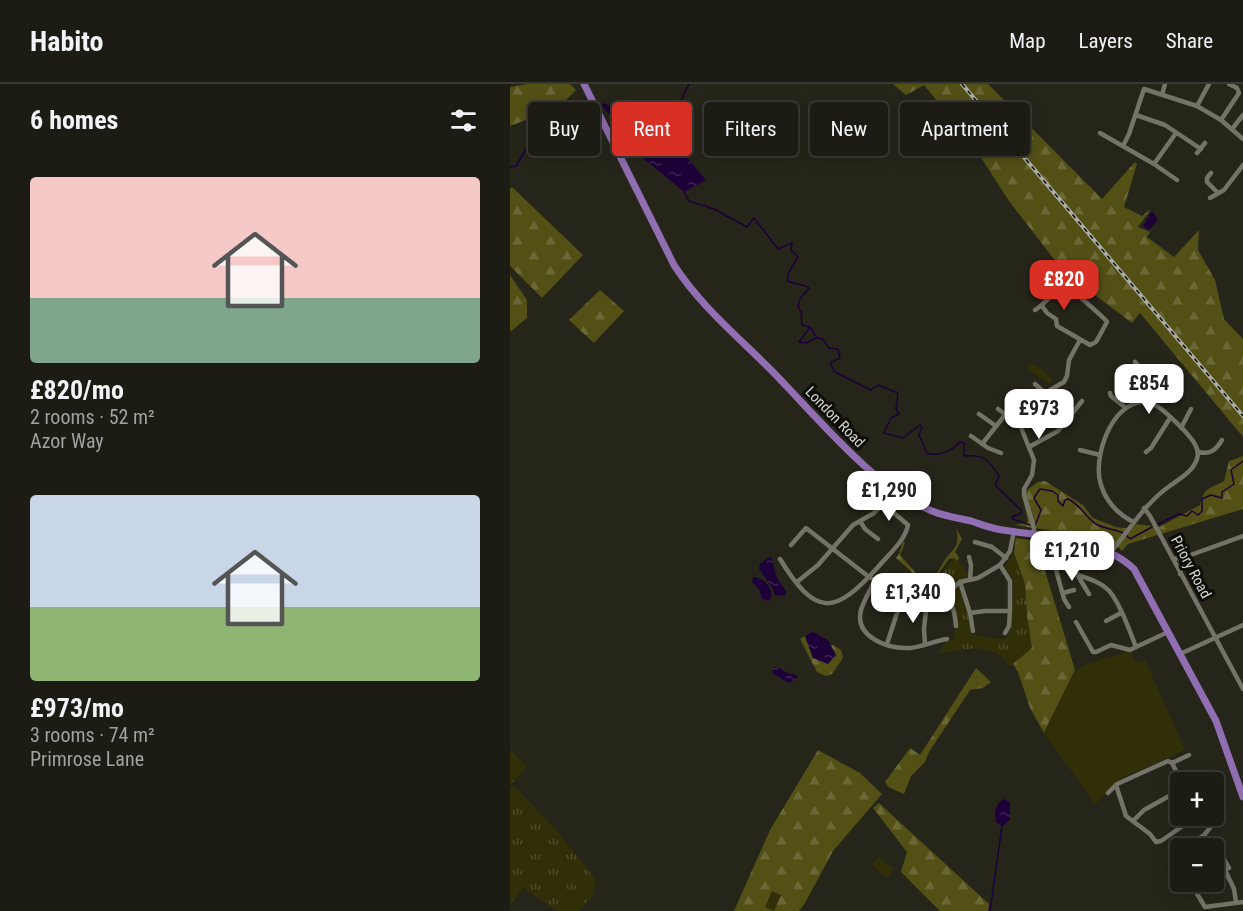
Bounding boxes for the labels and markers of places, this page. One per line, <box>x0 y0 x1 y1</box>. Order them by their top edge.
pin: £820 <box>1028 260 1100 311</box>
pin: £854 <box>1113 364 1185 415</box>
pin: £973 <box>1003 389 1075 440</box>
pin: £1,290 <box>840 471 938 522</box>
pin: £1,210 <box>1023 531 1121 582</box>
pin: £1,340 <box>864 573 962 624</box>

